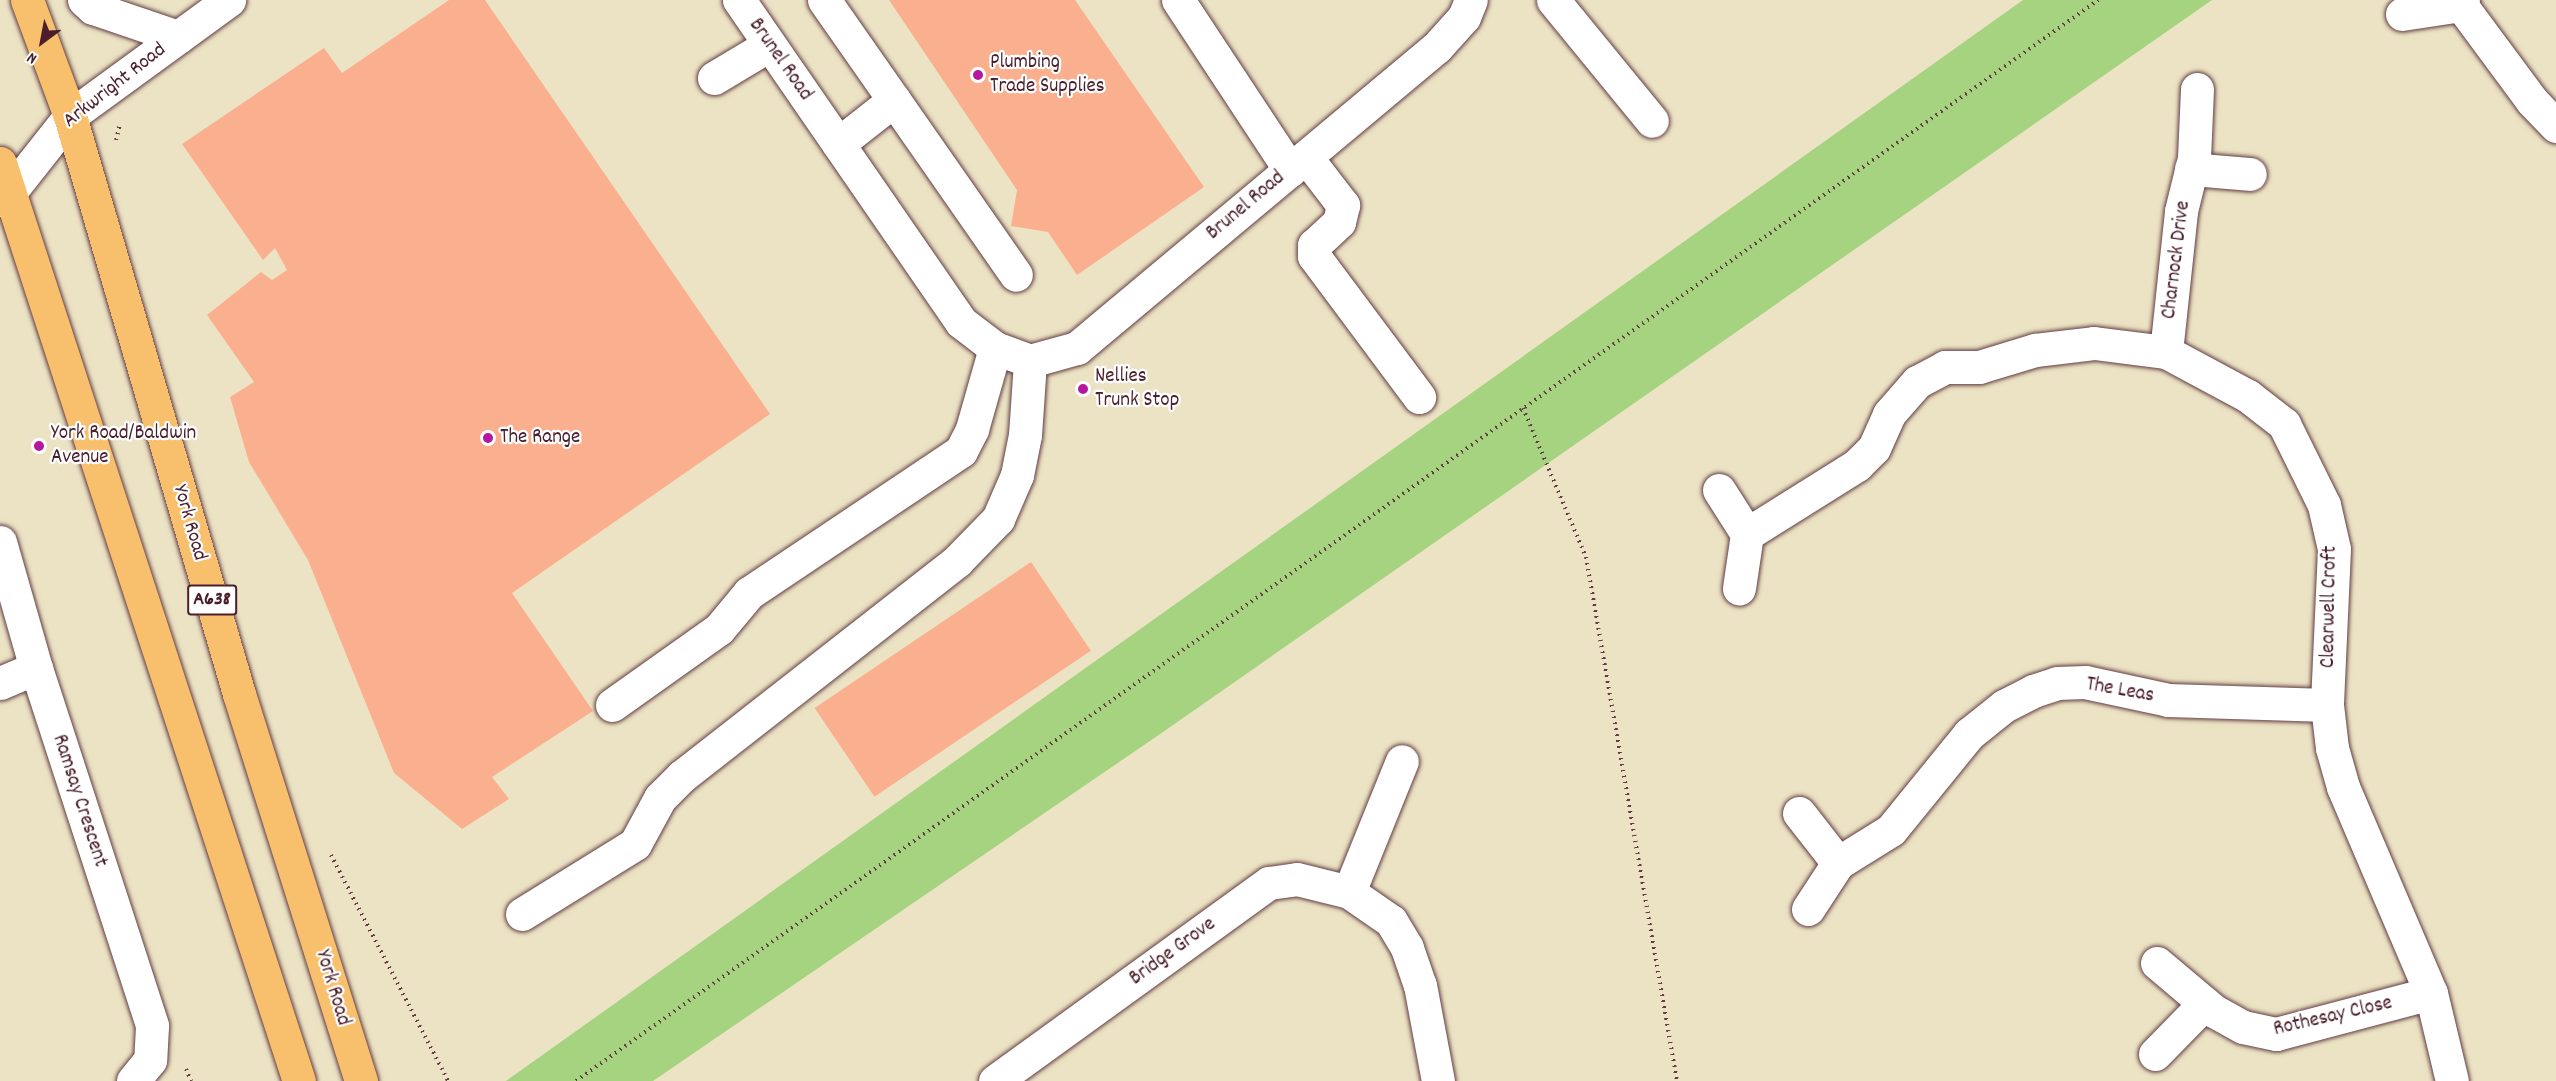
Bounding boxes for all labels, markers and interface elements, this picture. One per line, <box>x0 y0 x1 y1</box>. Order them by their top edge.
north arrow <box>12 12 72 72</box>
street label: Brunel Road <box>742 14 818 106</box>
street label: Arkwright Road <box>59 38 171 134</box>
text: N <box>23 46 42 70</box>
place label: Plumbing Trade Supplies <box>990 50 1105 100</box>
marker: Plumbing Trade Supplies <box>971 68 985 82</box>
street label: Brunel Road <box>1202 166 1290 246</box>
street label: Charnock Drive <box>2157 199 2197 321</box>
place label: Nellies Trunk Stop <box>1095 364 1179 414</box>
marker: Nellies Trunk Stop <box>1076 382 1090 396</box>
place label: York Road/Baldwin Avenue <box>51 421 196 471</box>
place label: The Range <box>500 425 580 451</box>
marker: The Range <box>481 431 495 445</box>
marker: York Road/Baldwin Avenue <box>32 439 46 453</box>
street label: York Road <box>166 482 212 564</box>
street label: Clearwell Croft <box>2316 546 2344 668</box>
road number: A638 <box>186 583 238 617</box>
street label: The Leas <box>2084 673 2156 709</box>
street label: Ramsay Crescent <box>46 732 112 870</box>
street label: Bridge Grove <box>1125 912 1221 992</box>
street label: York Road <box>309 947 355 1029</box>
street label: Rothesay Close <box>2271 991 2395 1043</box>

